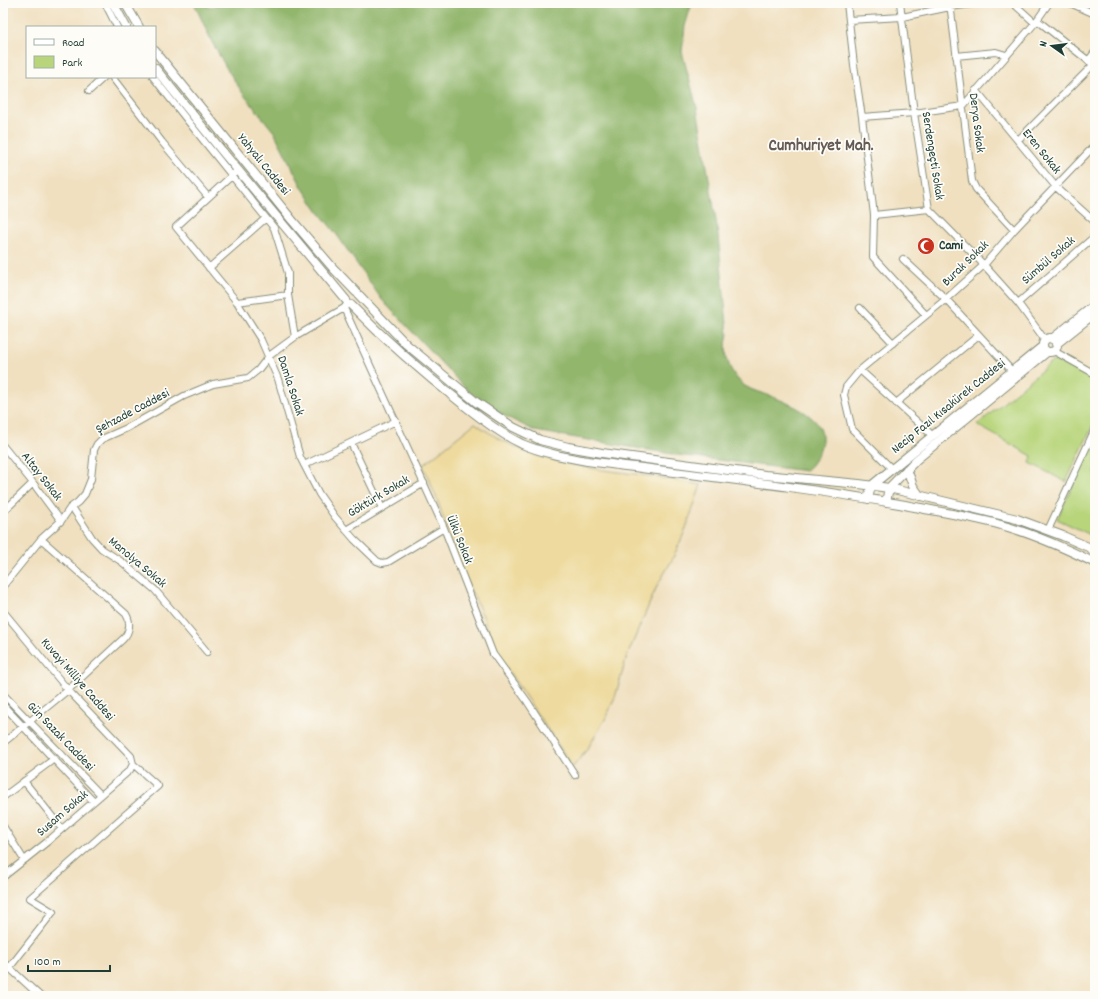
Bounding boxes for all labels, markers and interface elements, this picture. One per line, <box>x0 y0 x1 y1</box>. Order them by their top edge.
legend <box>26 26 156 78</box>
north arrow <box>1032 26 1072 66</box>
text: Road <box>62 35 84 52</box>
text: N <box>1036 39 1053 49</box>
text: Park <box>62 55 83 72</box>
street label: Derya Sokak <box>963 92 989 154</box>
street label: Serdengeçti Sokak <box>916 110 948 202</box>
street label: Eren Sokak <box>1017 125 1065 179</box>
street label: Yahyalı Caddesi <box>232 130 294 201</box>
district label: Cumhuriyet Mah. <box>768 135 874 159</box>
street label: Sümbül Sokak <box>1018 232 1080 290</box>
mosque icon: Cami <box>916 236 936 256</box>
street label: Burak Sokak <box>938 237 994 291</box>
place label: Cami <box>939 237 963 256</box>
street label: Damla Sokak <box>271 353 309 419</box>
street label: Necip Fazıl Kısakürek Caddesi <box>888 355 1011 459</box>
street label: Şehzade Caddesi <box>93 384 174 439</box>
street label: Altay Sokak <box>16 448 66 506</box>
street label: Göktürk Sokak <box>344 471 414 523</box>
street label: Ülkü Sokak <box>441 513 477 567</box>
street label: Manolya Sokak <box>104 533 170 593</box>
street label: Kuvayi Milliye Caddesi <box>36 634 119 726</box>
street label: Gün Sazak Caddesi <box>22 698 99 777</box>
street label: Susam Sokak <box>33 786 93 842</box>
scale bar <box>28 947 110 973</box>
text: 100 m <box>34 954 61 971</box>

